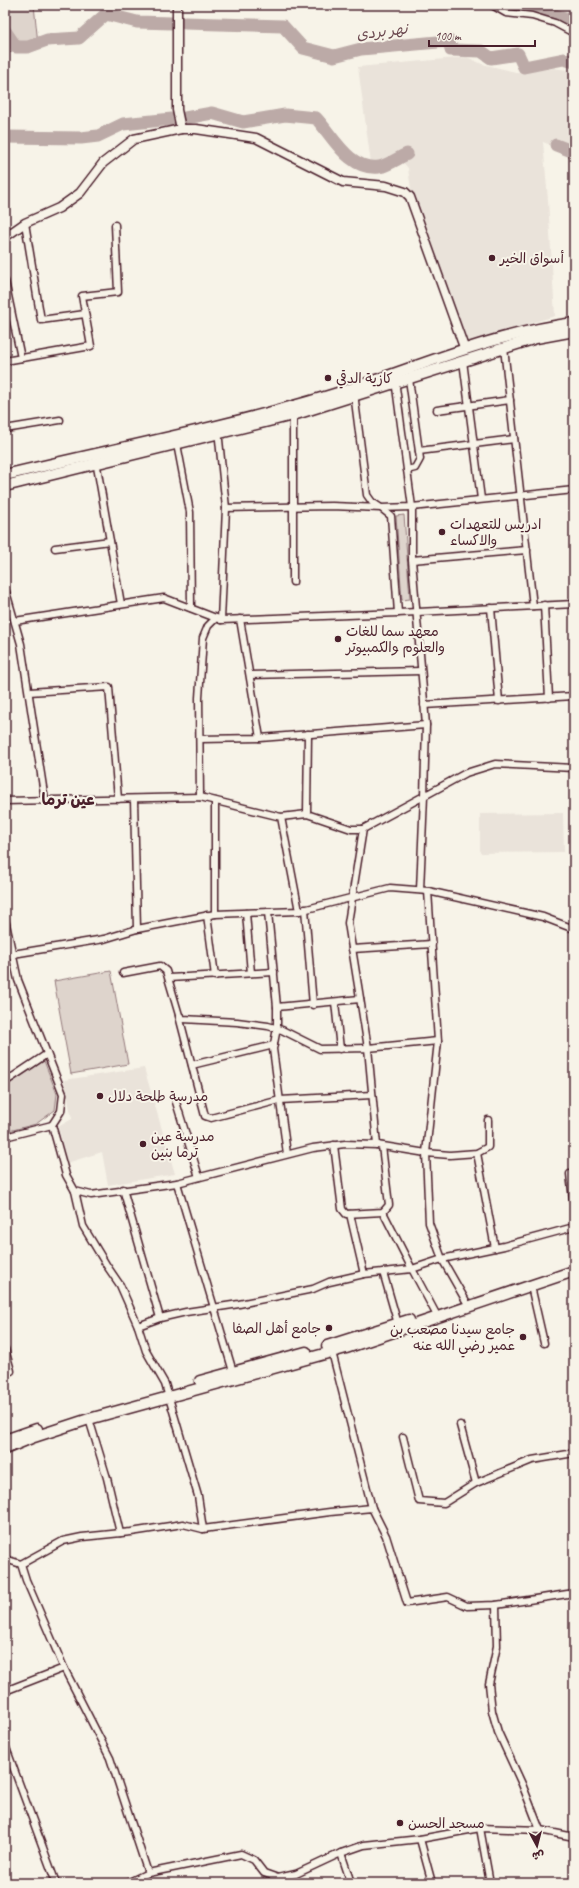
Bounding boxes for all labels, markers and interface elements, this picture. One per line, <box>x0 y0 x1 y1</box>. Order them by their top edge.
water label: نهر بردى <box>355 19 410 45</box>
scale bar <box>429 22 535 48</box>
text: 100 m <box>435 28 462 44</box>
place label: أسواق الخير <box>499 250 564 267</box>
marker: أسواق الخير <box>487 253 497 263</box>
place label: كازية الدقي <box>336 370 393 389</box>
marker: كازية الدقي <box>323 373 333 383</box>
place label: ادريس للتعهدات والاكساء <box>450 516 541 549</box>
marker: ادريس للتعهدات والاكساء <box>437 527 447 537</box>
place label: معهد سما للغات والعلوم والكمبيوتر <box>345 623 445 658</box>
marker: معهد سما للغات والعلوم والكمبيوتر <box>333 634 343 644</box>
district label: عين ترما <box>42 790 95 810</box>
place label: مدرسة طلحة دلال <box>108 1088 208 1105</box>
marker: مدرسة طلحة دلال <box>95 1091 105 1101</box>
place label: مدرسة عين ترما بنين <box>151 1128 214 1161</box>
marker: مدرسة عين ترما بنين <box>138 1139 148 1149</box>
place label: جامع أهل الصفا <box>232 1320 321 1339</box>
place label: جامع سيدنا مصعب بن عمير رضي الله عنه <box>390 1321 515 1358</box>
marker: جامع أهل الصفا <box>324 1323 334 1333</box>
marker: جامع سيدنا مصعب بن عمير رضي الله عنه <box>518 1332 528 1342</box>
place label: مسجد الحسن <box>408 1815 485 1832</box>
marker: مسجد الحسن <box>395 1818 405 1828</box>
north arrow <box>517 1826 557 1866</box>
text: ش <box>531 1848 545 1864</box>

